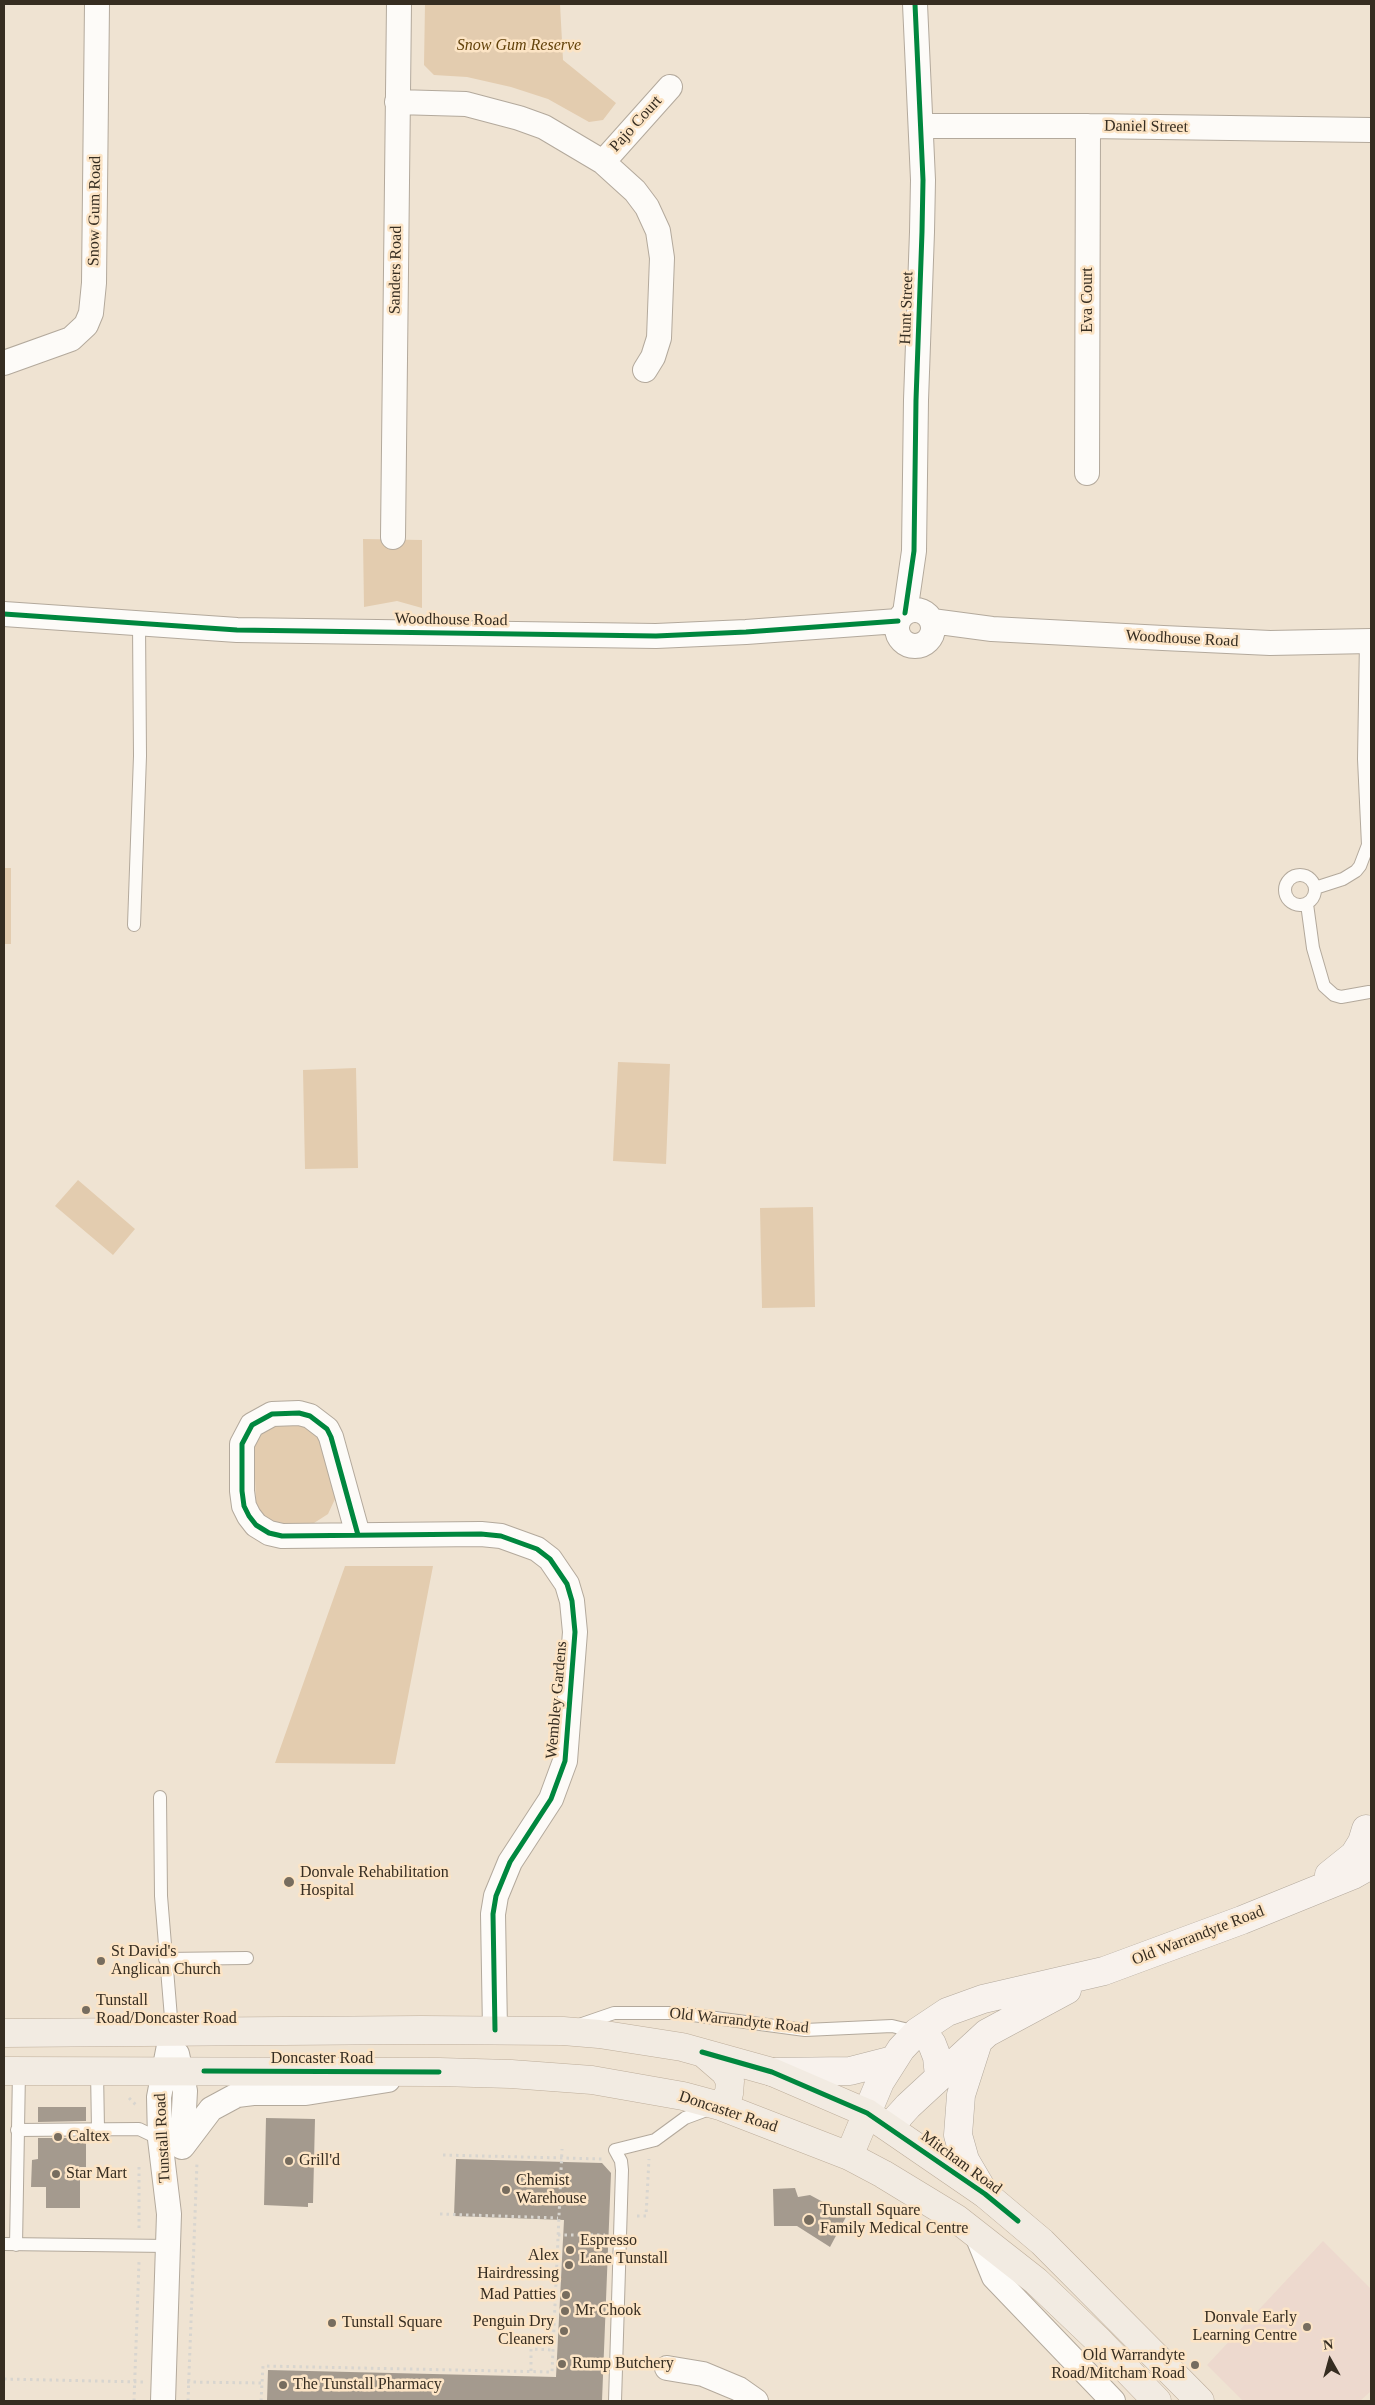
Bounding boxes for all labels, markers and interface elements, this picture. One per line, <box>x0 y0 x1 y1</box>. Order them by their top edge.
park label: Snow Gum Reserve <box>457 36 581 56</box>
street label: Pajo Court <box>606 92 666 156</box>
street label: Daniel Street <box>1104 117 1188 137</box>
street label: Snow Gum Road <box>84 156 106 266</box>
street label: Sanders Road <box>386 226 406 314</box>
street label: Eva Court <box>1078 267 1098 333</box>
street label: Hunt Street <box>896 271 918 345</box>
street label: Woodhouse Road <box>394 609 508 631</box>
street label: Woodhouse Road <box>1125 626 1239 652</box>
street label: Wembley Gardens <box>542 1640 572 1760</box>
place label: Donvale Rehabilitation Hospital <box>300 1863 449 1901</box>
marker: Donvale Rehabilitation Hospital <box>282 1875 296 1889</box>
street label: Old Warrandyte Road <box>1129 1902 1267 1970</box>
place label: St David's Anglican Church <box>111 1942 221 1980</box>
marker: St David's Anglican Church <box>95 1955 107 1967</box>
place label: Tunstall Road/Doncaster Road <box>96 1991 237 2029</box>
marker: Tunstall Road/Doncaster Road <box>80 2004 92 2016</box>
street label: Old Warrandyte Road <box>668 2004 810 2038</box>
street label: Doncaster Road <box>271 2049 373 2069</box>
street label: Doncaster Road <box>676 2087 780 2137</box>
street label: Tunstall Road <box>151 2093 175 2183</box>
place label: Caltex <box>68 2127 110 2147</box>
street label: Mitcham Road <box>917 2127 1005 2199</box>
marker: Caltex <box>52 2131 64 2143</box>
place label: Grill'd <box>299 2151 340 2171</box>
marker: Grill'd <box>283 2155 295 2167</box>
place label: Star Mart <box>66 2164 127 2184</box>
marker: Star Mart <box>50 2168 62 2180</box>
place label: Chemist Warehouse <box>516 2171 587 2209</box>
marker: Chemist Warehouse <box>500 2184 512 2196</box>
place label: Tunstall Square Family Medical Centre <box>820 2201 968 2239</box>
marker: Tunstall Square Family Medical Centre <box>802 2213 816 2227</box>
place label: Espresso Lane Tunstall <box>580 2231 668 2269</box>
marker: Espresso Lane Tunstall <box>564 2244 576 2256</box>
place label: Alex Hairdressing <box>477 2246 559 2284</box>
marker: Alex Hairdressing <box>563 2259 575 2271</box>
place label: Mad Patties <box>480 2285 556 2305</box>
marker: Mad Patties <box>560 2289 572 2301</box>
place label: Mr Chook <box>575 2301 641 2321</box>
marker: Mr Chook <box>559 2305 571 2317</box>
place label: Donvale Early Learning Centre <box>1193 2308 1297 2346</box>
place label: Penguin Dry Cleaners <box>473 2312 554 2350</box>
place label: Tunstall Square <box>342 2313 442 2333</box>
marker: Tunstall Square <box>326 2317 338 2329</box>
marker: Donvale Early Learning Centre <box>1301 2321 1313 2333</box>
marker: Penguin Dry Cleaners <box>558 2325 570 2337</box>
north arrow <box>1305 2335 1355 2385</box>
text: N <box>1322 2337 1334 2353</box>
place label: Old Warrandyte Road/Mitcham Road <box>1051 2346 1185 2384</box>
place label: Rump Butchery <box>572 2354 674 2374</box>
marker: Rump Butchery <box>556 2358 568 2370</box>
marker: Old Warrandyte Road/Mitcham Road <box>1189 2359 1201 2371</box>
place label: The Tunstall Pharmacy <box>293 2375 442 2395</box>
marker: The Tunstall Pharmacy <box>277 2379 289 2391</box>

